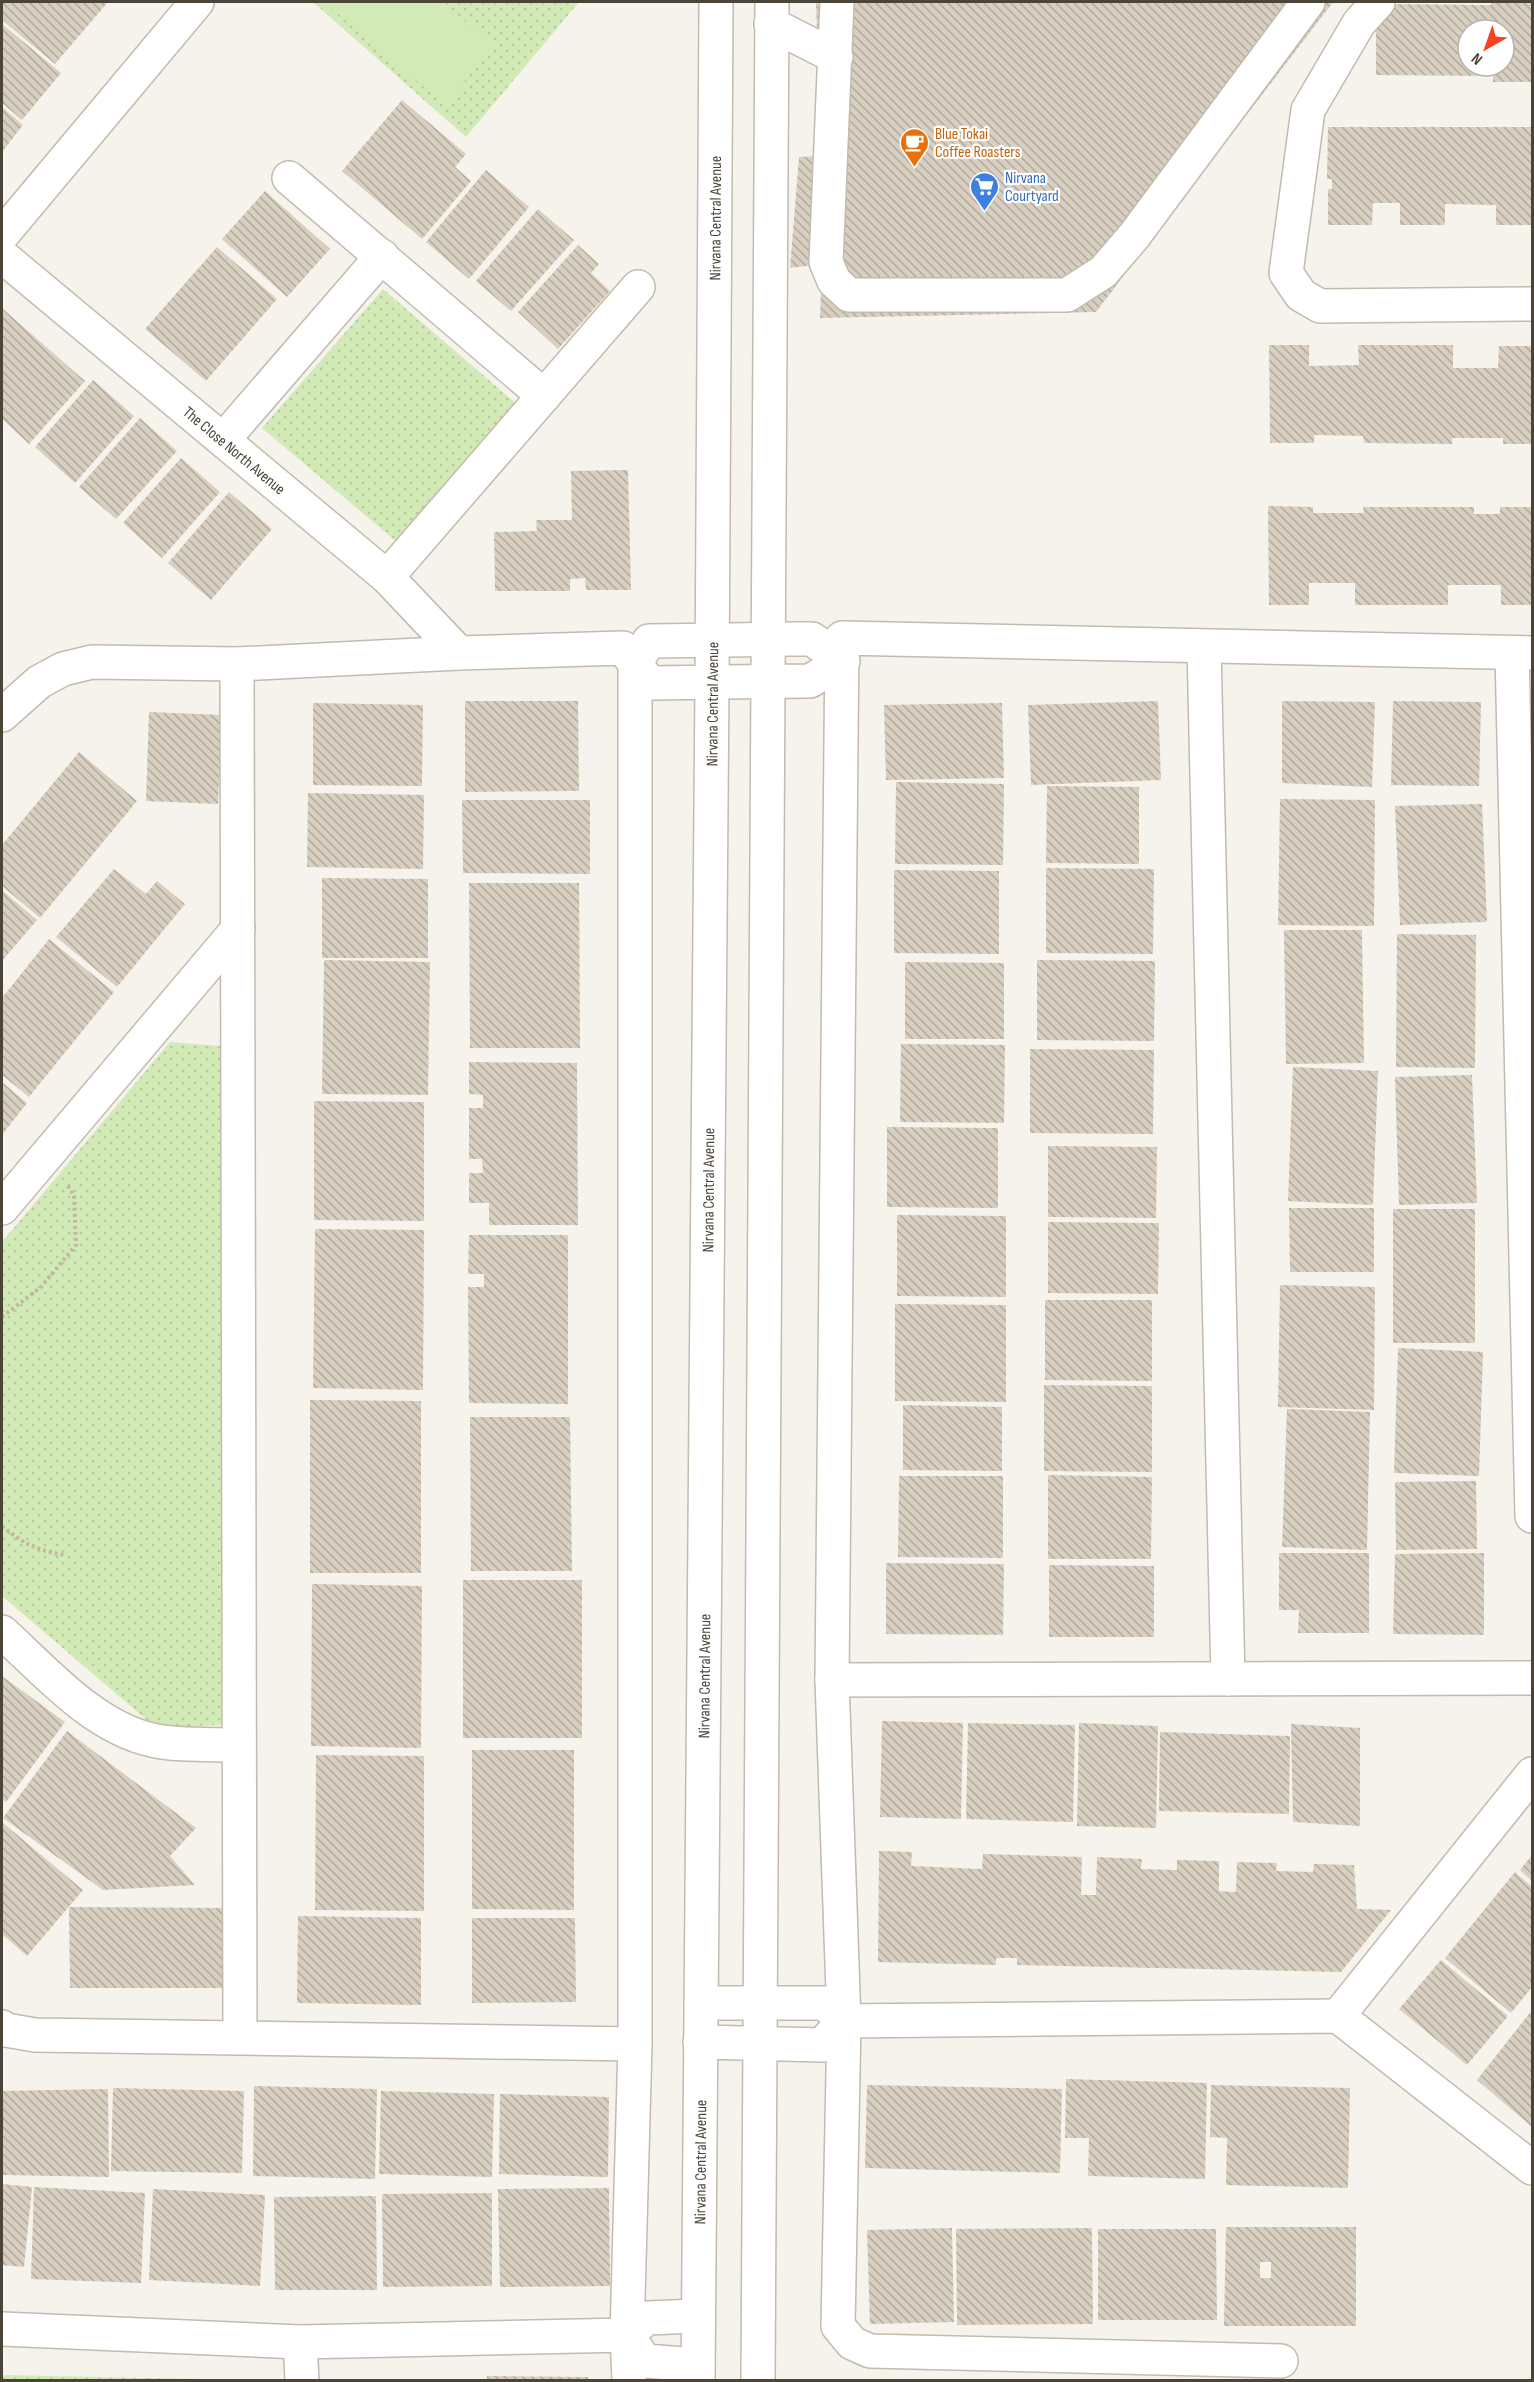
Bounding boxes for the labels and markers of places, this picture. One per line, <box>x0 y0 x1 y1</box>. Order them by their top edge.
place label: Blue Tokai Coffee Roasters <box>935 125 1021 162</box>
cafe icon: Blue Tokai Coffee Roasters <box>898 126 930 168</box>
place label: Nirvana Courtyard <box>1005 169 1059 206</box>
supermarket icon: Nirvana Courtyard <box>968 170 1000 212</box>

